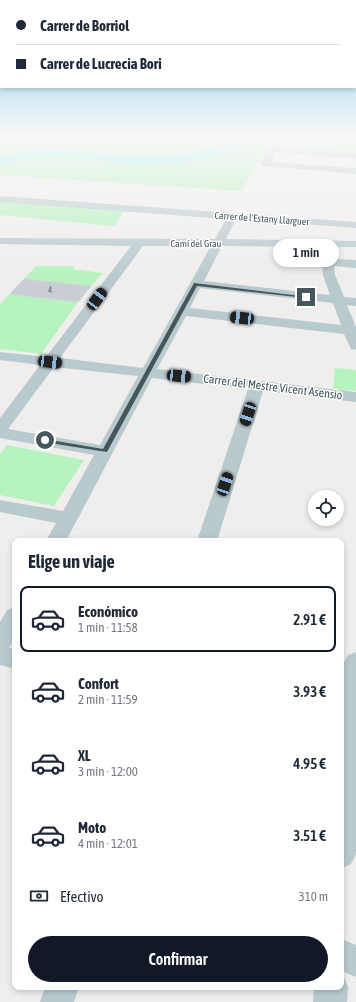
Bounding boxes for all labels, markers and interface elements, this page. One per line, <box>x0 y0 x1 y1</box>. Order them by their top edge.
text: Carrer de Borriol <box>40 17 129 34</box>
text: Carrer de Lucrecia Bori <box>40 55 162 72</box>
street label: Carrer de l'Estany Llarguer <box>214 210 311 227</box>
street label: Camí del Grau <box>171 238 222 249</box>
callout: 1 min <box>273 239 339 267</box>
text: 1 min <box>293 245 319 260</box>
house number: 4 <box>48 285 52 295</box>
car <box>85 286 109 312</box>
route end <box>297 288 315 306</box>
car <box>229 311 255 325</box>
car <box>37 355 63 369</box>
car <box>166 369 192 383</box>
street label: Carrer del Mestre Vicent Asensio <box>203 372 344 403</box>
car <box>239 401 257 427</box>
route start <box>36 431 54 449</box>
car <box>216 471 234 497</box>
map controls <box>308 490 344 526</box>
button: locate <box>308 490 344 526</box>
text: Elige un viaje <box>28 551 115 572</box>
icon: car <box>30 601 66 637</box>
text: Económico <box>78 603 138 620</box>
text: 2.91 € <box>293 611 326 628</box>
text: 1 min · 11:58 <box>78 620 138 635</box>
icon: car <box>30 673 66 709</box>
text: Confort <box>78 675 119 692</box>
text: 3.93 € <box>293 683 326 700</box>
text: 2 min · 11:59 <box>78 692 138 707</box>
icon: car <box>30 745 66 781</box>
text: XL <box>78 747 91 764</box>
text: 4.95 € <box>293 755 326 772</box>
text: 3 min · 12:00 <box>78 764 138 779</box>
icon: car <box>30 817 66 853</box>
text: Moto <box>78 819 106 836</box>
text: 3.51 € <box>293 827 326 844</box>
text: 4 min · 12:01 <box>78 836 138 851</box>
icon: cash <box>28 885 50 907</box>
text: Efectivo <box>60 888 104 905</box>
text: 310 m <box>299 889 328 904</box>
button: Confirmar <box>28 936 328 982</box>

